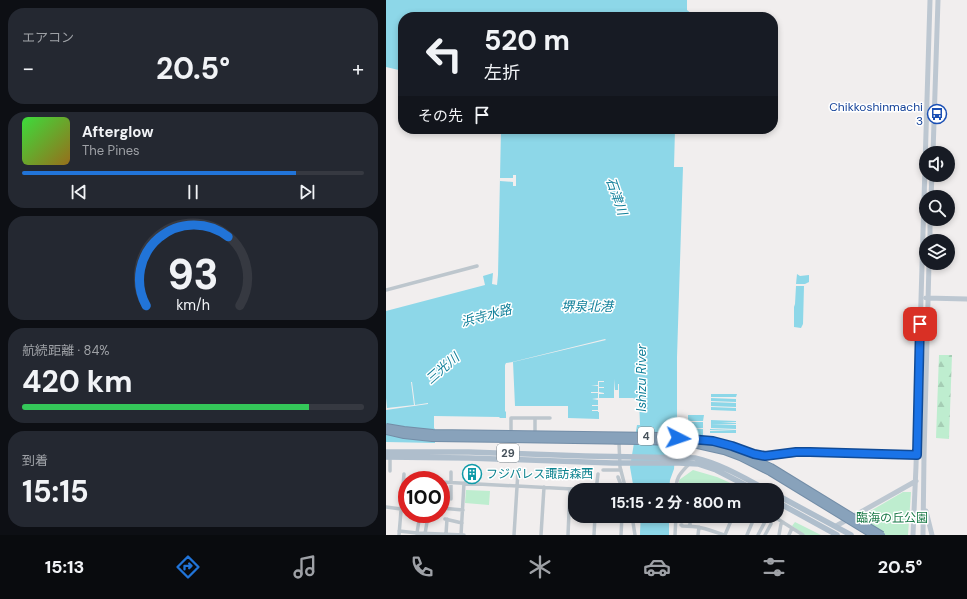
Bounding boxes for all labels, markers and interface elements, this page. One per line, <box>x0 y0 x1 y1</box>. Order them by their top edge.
text: 520 m <box>484 22 570 59</box>
icon: left <box>418 28 470 80</box>
text: エアコン <box>22 29 74 46</box>
text: 20.5° <box>156 49 230 88</box>
text: − <box>22 54 34 83</box>
text: + <box>352 54 364 83</box>
text: 左折 <box>484 61 520 85</box>
place label: Chikkoshinmachi 3 <box>829 99 923 129</box>
bus stop icon: Chikkoshinmachi 3 <box>926 103 948 125</box>
icon: arrive <box>471 104 493 126</box>
text: その先 <box>418 106 463 126</box>
text: Afterglow <box>82 122 154 142</box>
text: The Pines <box>82 142 140 159</box>
map controls <box>919 146 955 270</box>
button: sound <box>919 146 955 182</box>
water label: 石津川 <box>602 175 632 219</box>
icon: previous <box>68 181 90 203</box>
icon: pause <box>182 181 204 203</box>
icon: next <box>296 181 318 203</box>
button: search <box>919 190 955 226</box>
button: layers <box>919 234 955 270</box>
text: 93 <box>167 247 219 301</box>
text: km/h <box>176 295 210 313</box>
water label: 堺泉北港 <box>561 298 615 315</box>
water label: 浜寺水路 <box>459 300 514 330</box>
pin <box>903 307 937 341</box>
icon: arrive <box>909 313 931 335</box>
text: 航続距離 · 84% <box>22 342 109 359</box>
water label: Ishizu River <box>633 343 650 412</box>
water label: 三光川 <box>422 348 464 388</box>
text: 420 km <box>22 362 132 401</box>
position arrow <box>657 417 699 459</box>
road number: 4 <box>638 427 654 445</box>
road number: 29 <box>497 444 519 462</box>
text: 到着 <box>22 452 48 469</box>
building icon: フジパレス諏訪森西 <box>461 463 483 485</box>
place label: フジパレス諏訪森西 <box>486 466 593 482</box>
speed limit sign: 100 <box>398 471 450 523</box>
text: 15:15 <box>22 472 89 511</box>
text: 15:15 · 2 分 · 800 m <box>611 493 741 513</box>
park label: 臨海の丘公園 <box>856 510 928 526</box>
icon: directions <box>174 553 202 581</box>
icon: music <box>291 553 319 581</box>
icon: phone <box>408 553 436 581</box>
icon: climate <box>526 553 554 581</box>
icon: car <box>643 553 671 581</box>
icon: filters <box>760 553 788 581</box>
text: 15:13 <box>45 555 84 579</box>
text: 20.5° <box>878 555 922 579</box>

